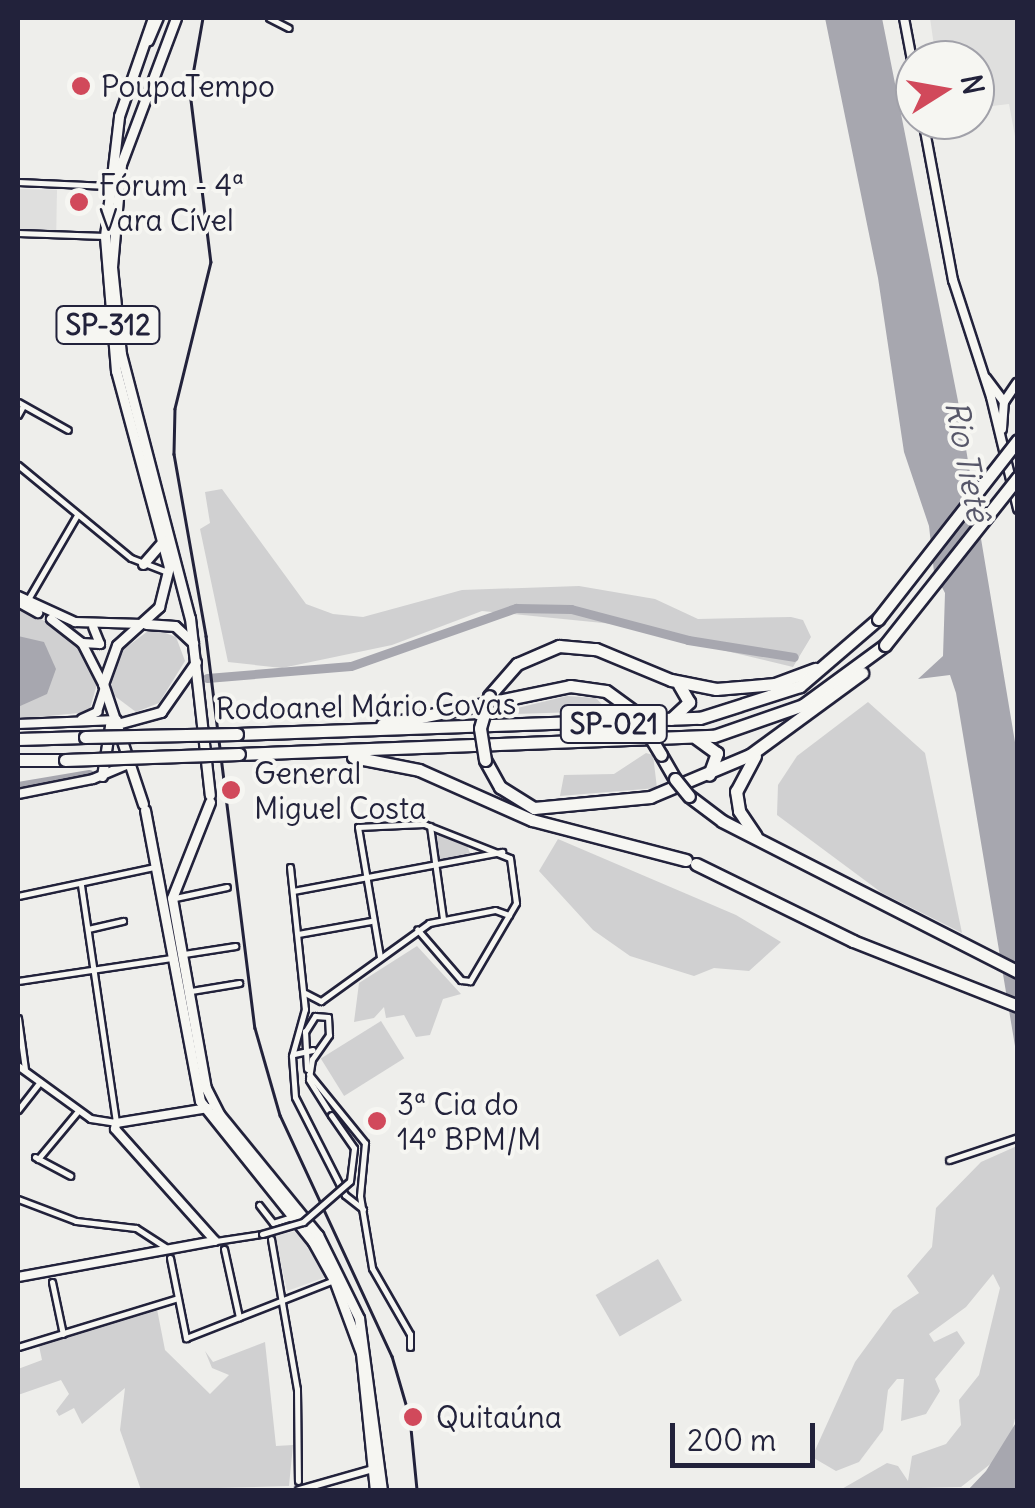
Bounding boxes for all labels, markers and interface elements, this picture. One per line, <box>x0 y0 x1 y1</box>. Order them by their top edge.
north arrow <box>895 40 995 140</box>
place label: PoupaTempo <box>101 68 275 104</box>
text: N <box>953 72 992 98</box>
marker: PoupaTempo <box>70 75 92 97</box>
place label: Fórum - 4ª Vara Cível <box>99 167 244 238</box>
marker: Fórum - 4ª Vara Cível <box>68 191 90 213</box>
road number: SP-312 <box>53 302 163 348</box>
water label: Rio Tietê <box>937 397 997 525</box>
street label: Rodoanel Mário Covas <box>215 685 517 727</box>
road number: SP-021 <box>559 701 669 747</box>
place label: General Miguel Costa <box>254 755 426 826</box>
marker: General Miguel Costa <box>218 777 244 803</box>
place label: 3ª Cia do 14º BPM/M <box>397 1086 541 1156</box>
marker: 3ª Cia do 14º BPM/M <box>366 1110 388 1132</box>
place label: Quitaúna <box>436 1399 562 1435</box>
scale bar <box>675 1403 820 1465</box>
marker: Quitaúna <box>400 1404 426 1430</box>
text: 200 m <box>687 1421 776 1459</box>

